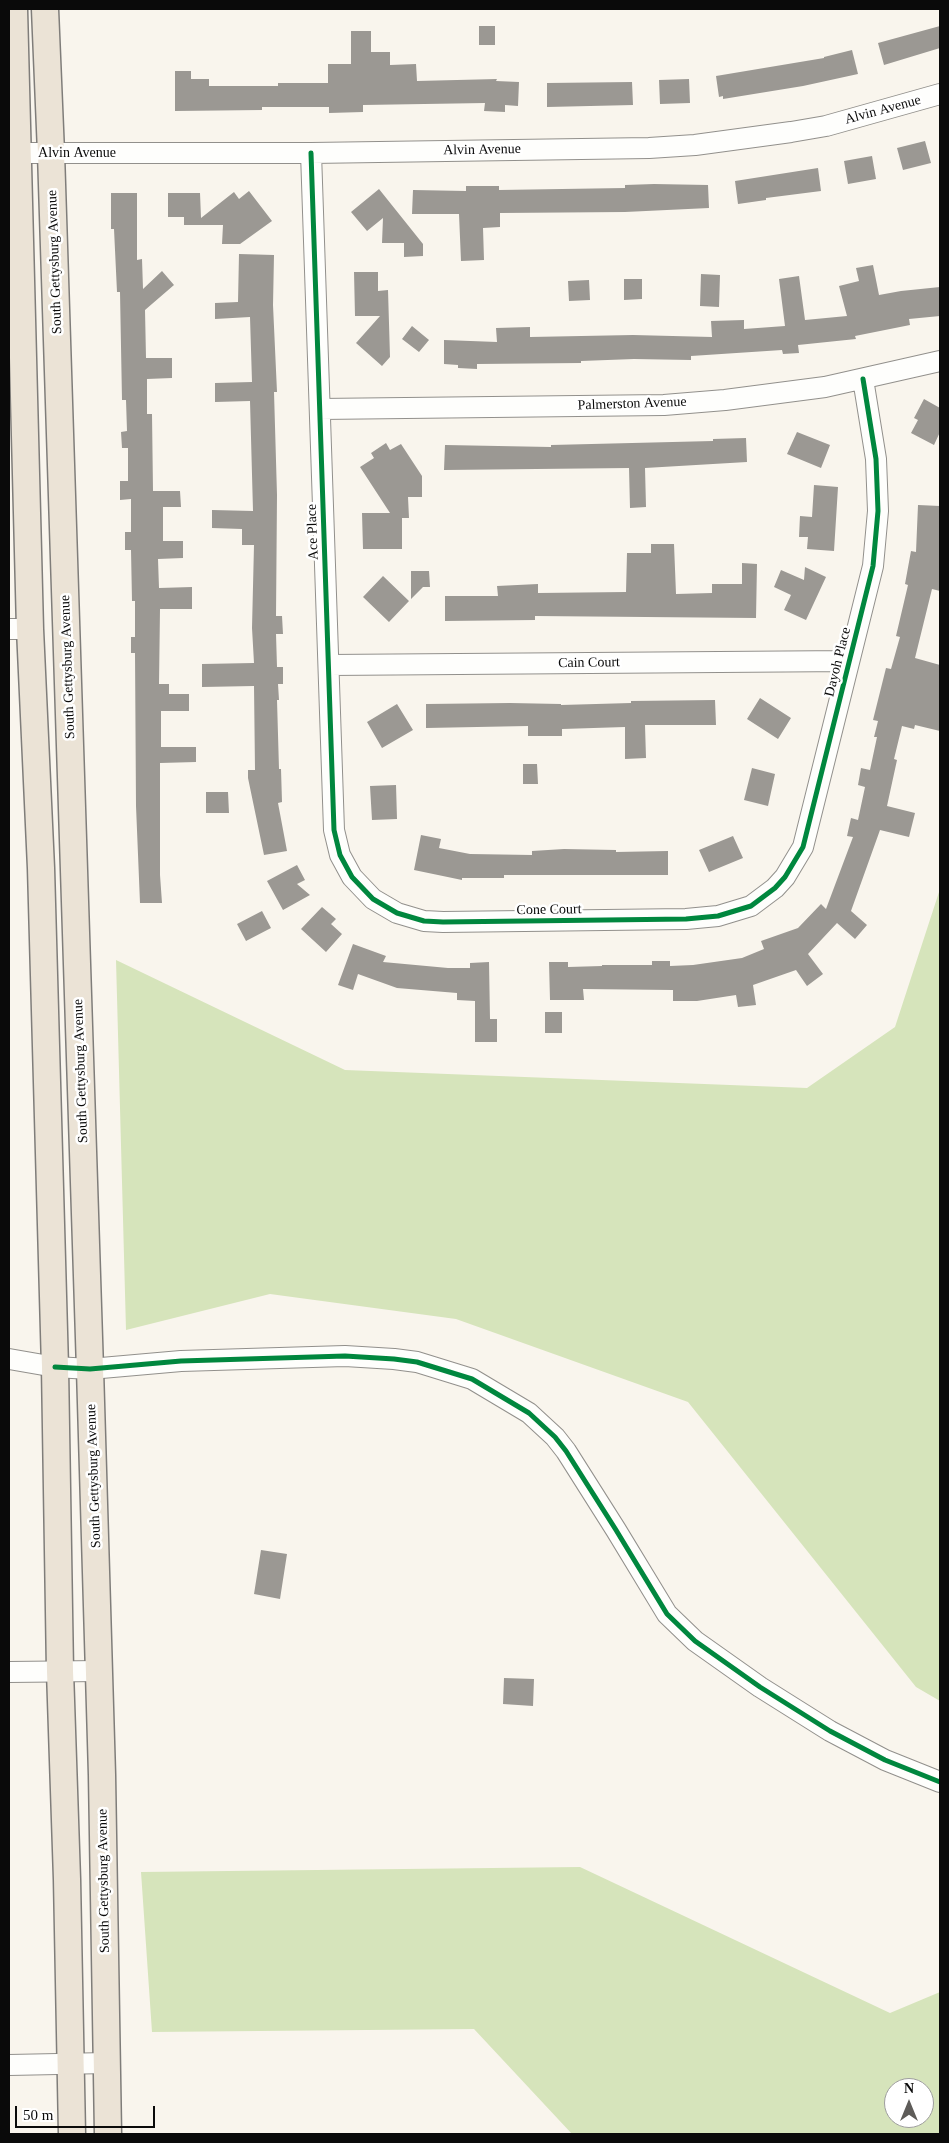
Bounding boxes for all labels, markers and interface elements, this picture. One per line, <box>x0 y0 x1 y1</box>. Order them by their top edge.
street label: Alvin Avenue <box>843 92 923 128</box>
street label: Alvin Avenue <box>443 141 521 159</box>
street label: Alvin Avenue <box>38 145 116 161</box>
street label: South Gettysburg Avenue <box>44 190 66 334</box>
street label: Palmerston Avenue <box>577 394 687 414</box>
street label: Ace Place <box>304 504 322 560</box>
street label: South Gettysburg Avenue <box>57 595 79 739</box>
street label: Dayoh Place <box>821 625 855 699</box>
street label: Cain Court <box>558 654 620 672</box>
street label: Cone Court <box>516 901 582 919</box>
street label: South Gettysburg Avenue <box>70 999 92 1143</box>
street label: South Gettysburg Avenue <box>83 1404 105 1548</box>
street label: South Gettysburg Avenue <box>94 1809 114 1953</box>
north arrow <box>884 2078 934 2128</box>
text: N <box>904 2081 914 2096</box>
scale bar <box>18 2096 158 2128</box>
text: 50 m <box>23 2107 53 2123</box>

